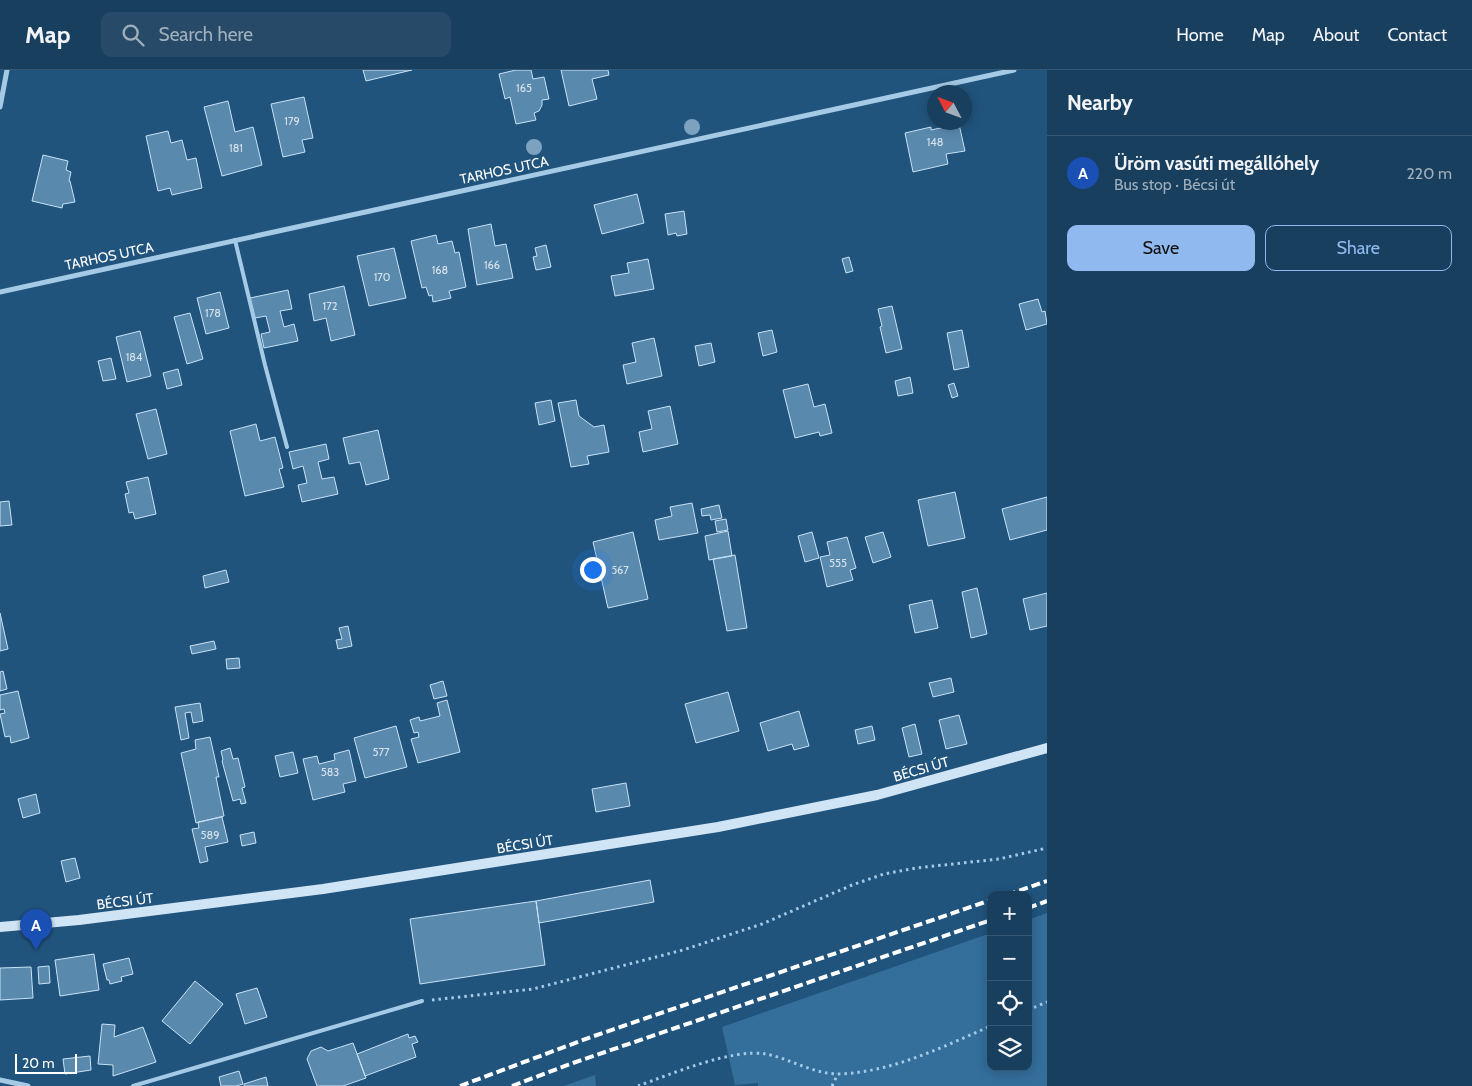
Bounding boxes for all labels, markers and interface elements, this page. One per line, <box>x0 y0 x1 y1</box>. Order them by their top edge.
search box <box>101 12 451 57</box>
text: Map <box>25 20 71 49</box>
icon: search <box>119 21 147 49</box>
text: Search here <box>159 23 253 46</box>
text: Home <box>1176 24 1224 46</box>
text: Map <box>1252 24 1285 46</box>
text: About <box>1313 24 1359 46</box>
text: Contact <box>1387 24 1447 46</box>
house number: 165 <box>516 81 532 95</box>
north arrow <box>927 85 972 130</box>
text: Nearby <box>1067 90 1133 115</box>
house number: 179 <box>284 114 300 128</box>
house number: 148 <box>927 135 943 149</box>
house number: 181 <box>229 141 243 155</box>
street label: TARHOS UTCA <box>458 152 550 188</box>
text: Üröm vasúti megállóhely <box>1114 152 1319 175</box>
text: A <box>1078 164 1088 183</box>
text: 220 m <box>1406 164 1452 183</box>
text: Bus stop · Bécsi út <box>1114 175 1235 194</box>
button: Save <box>1067 225 1255 271</box>
button: Share <box>1265 225 1452 271</box>
street label: TARHOS UTCA <box>63 238 155 274</box>
house number: 166 <box>484 258 500 272</box>
house number: 168 <box>432 263 448 277</box>
house number: 170 <box>374 270 391 284</box>
house number: 172 <box>323 299 338 313</box>
house number: 178 <box>205 306 221 320</box>
house number: 184 <box>126 350 143 364</box>
house number: 555 <box>829 556 847 570</box>
your location <box>580 557 606 583</box>
house number: 567 <box>611 563 629 577</box>
house number: 577 <box>372 745 390 759</box>
street label: BÉCSI ÚT <box>891 752 951 786</box>
house number: 583 <box>321 765 339 779</box>
house number: 589 <box>201 828 219 842</box>
street label: BÉCSI ÚT <box>495 831 555 857</box>
street label: BÉCSI ÚT <box>96 889 155 913</box>
map controls <box>987 891 1032 1071</box>
button: + <box>987 891 1032 936</box>
pin: A <box>20 909 52 950</box>
button: − <box>987 936 1032 981</box>
button: locate <box>987 981 1032 1026</box>
button: layers <box>987 1026 1032 1071</box>
scale bar <box>15 1051 78 1074</box>
text: 20 m <box>22 1054 55 1072</box>

